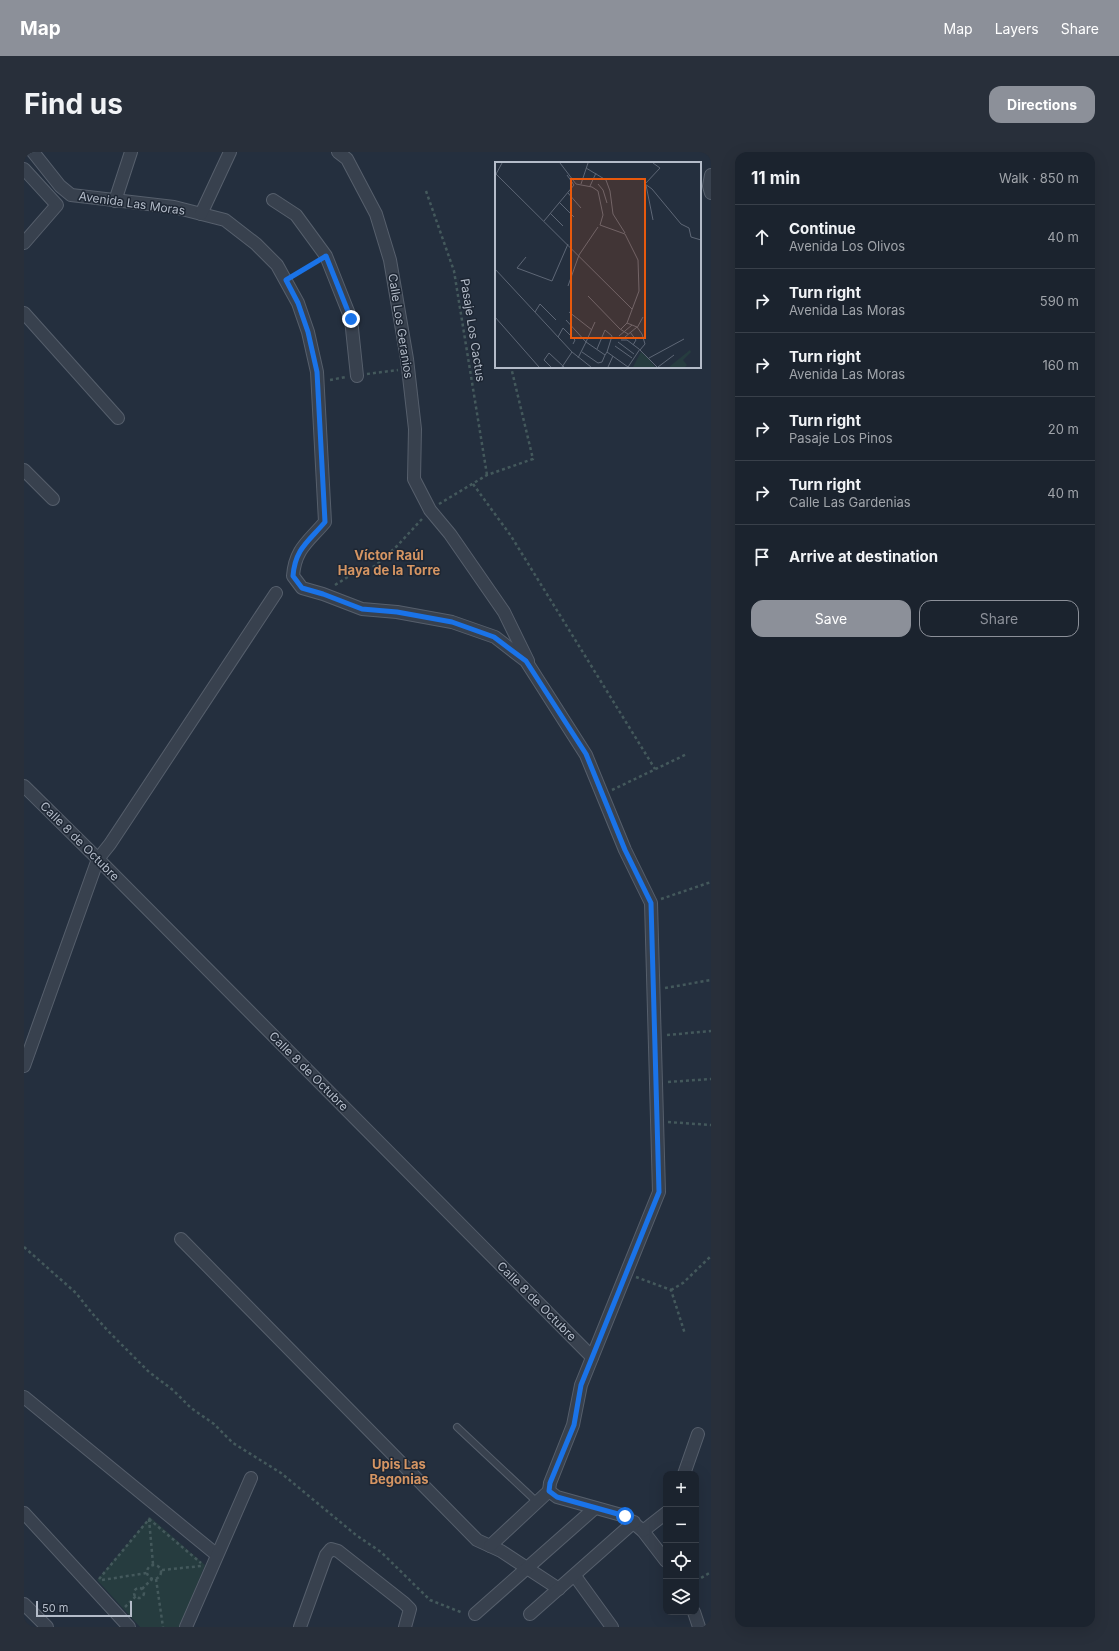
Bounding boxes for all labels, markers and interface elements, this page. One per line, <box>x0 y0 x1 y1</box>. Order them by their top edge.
text: Map <box>20 17 61 40</box>
text: Map <box>944 20 973 37</box>
text: Layers <box>995 20 1039 37</box>
text: Share <box>1061 20 1099 37</box>
button: Directions <box>989 86 1095 123</box>
text: Find us <box>24 87 123 121</box>
inset map <box>495 162 701 368</box>
text: 11 min <box>751 168 800 188</box>
text: Walk · 850 m <box>999 170 1079 186</box>
street label: Avenida Las Moras <box>78 188 186 218</box>
text: Continue <box>789 219 856 238</box>
icon: ahead <box>751 226 773 248</box>
text: 40 m <box>1047 229 1079 245</box>
text: Avenida Los Olivos <box>789 238 905 254</box>
street label: Calle Los Geranios <box>385 272 417 380</box>
street label: Pasaje Los Cactus <box>457 277 489 383</box>
text: Turn right <box>789 283 861 302</box>
icon: right <box>751 290 773 312</box>
text: 590 m <box>1040 293 1079 309</box>
text: Avenida Las Moras <box>789 302 905 318</box>
route end <box>342 310 360 328</box>
text: Turn right <box>789 347 861 366</box>
icon: right <box>751 354 773 376</box>
text: 160 m <box>1042 357 1079 373</box>
text: Avenida Las Moras <box>789 366 905 382</box>
text: Turn right <box>789 411 861 430</box>
icon: right <box>751 418 773 440</box>
text: 20 m <box>1048 421 1079 437</box>
text: Pasaje Los Pinos <box>789 430 893 446</box>
text: Turn right <box>789 475 861 494</box>
icon: right <box>751 482 773 504</box>
text: 40 m <box>1047 485 1079 501</box>
text: Calle Las Gardenias <box>789 494 911 510</box>
icon: arrive <box>751 546 773 568</box>
district label: Víctor Raúl Haya de la Torre <box>338 547 440 578</box>
text: Arrive at destination <box>789 547 938 566</box>
button: Save <box>751 600 911 637</box>
button: Share <box>919 600 1079 637</box>
street label: Calle 8 de Octubre <box>37 798 123 884</box>
street label: Calle 8 de Octubre <box>266 1028 352 1114</box>
street label: Calle 8 de Octubre <box>494 1258 580 1344</box>
district label: Upis Las Begonias <box>370 1456 428 1487</box>
map controls <box>663 1471 699 1615</box>
button: + <box>663 1471 699 1507</box>
route start <box>616 1507 634 1525</box>
button: − <box>663 1507 699 1543</box>
button: locate <box>663 1543 699 1579</box>
button: layers <box>663 1579 699 1615</box>
scale bar <box>36 1599 132 1618</box>
text: 50 m <box>42 1601 68 1615</box>

